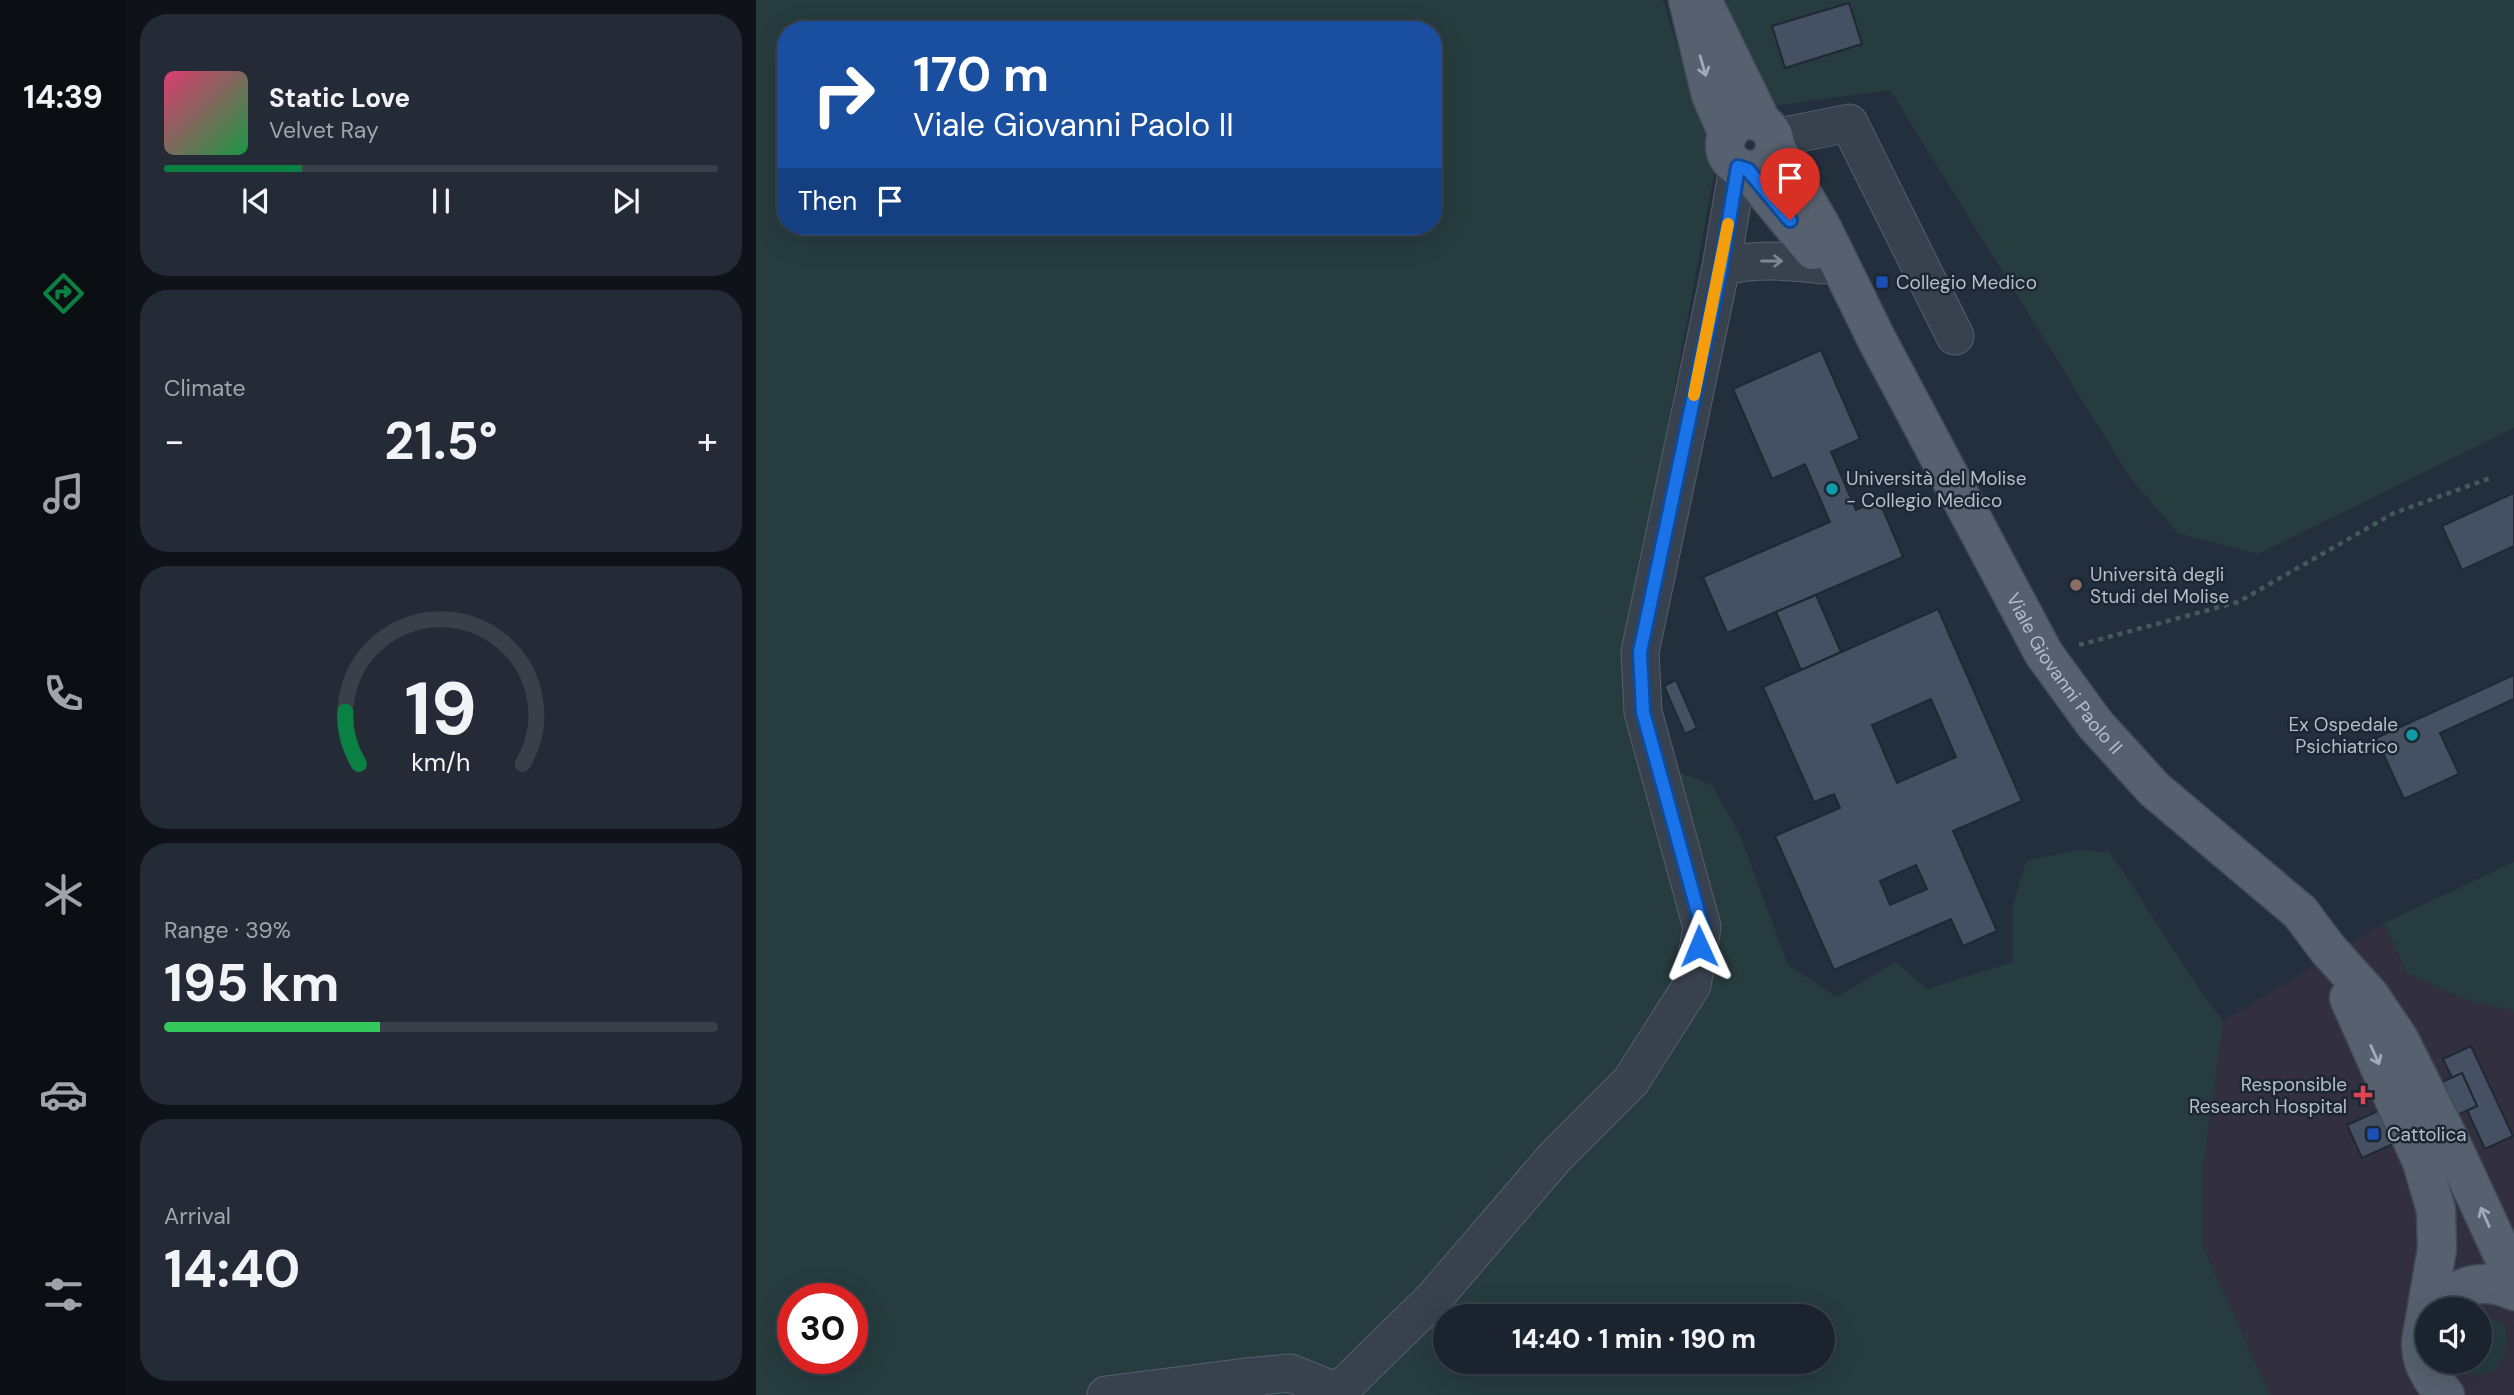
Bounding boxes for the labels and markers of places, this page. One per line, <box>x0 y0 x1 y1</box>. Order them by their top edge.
pin <box>1760 148 1820 220</box>
place label: Collegio Medico <box>1896 270 2037 295</box>
marker: Collegio Medico <box>1874 274 1890 290</box>
place label: Università del Molise - Collegio Medico <box>1846 466 2027 513</box>
marker: Università del Molise - Collegio Medico <box>1824 481 1840 497</box>
place label: Università degli Studi del Molise <box>2090 562 2229 609</box>
marker: Università degli Studi del Molise <box>2068 577 2084 593</box>
place label: Ex Ospedale Psichiatrico <box>2289 712 2398 759</box>
marker: Ex Ospedale Psichiatrico <box>2404 727 2420 743</box>
place label: Responsible Research Hospital <box>2189 1072 2347 1119</box>
marker: Responsible Research Hospital <box>2353 1085 2373 1105</box>
place label: Cattolica <box>2387 1122 2467 1147</box>
marker: Cattolica <box>2365 1126 2381 1142</box>

